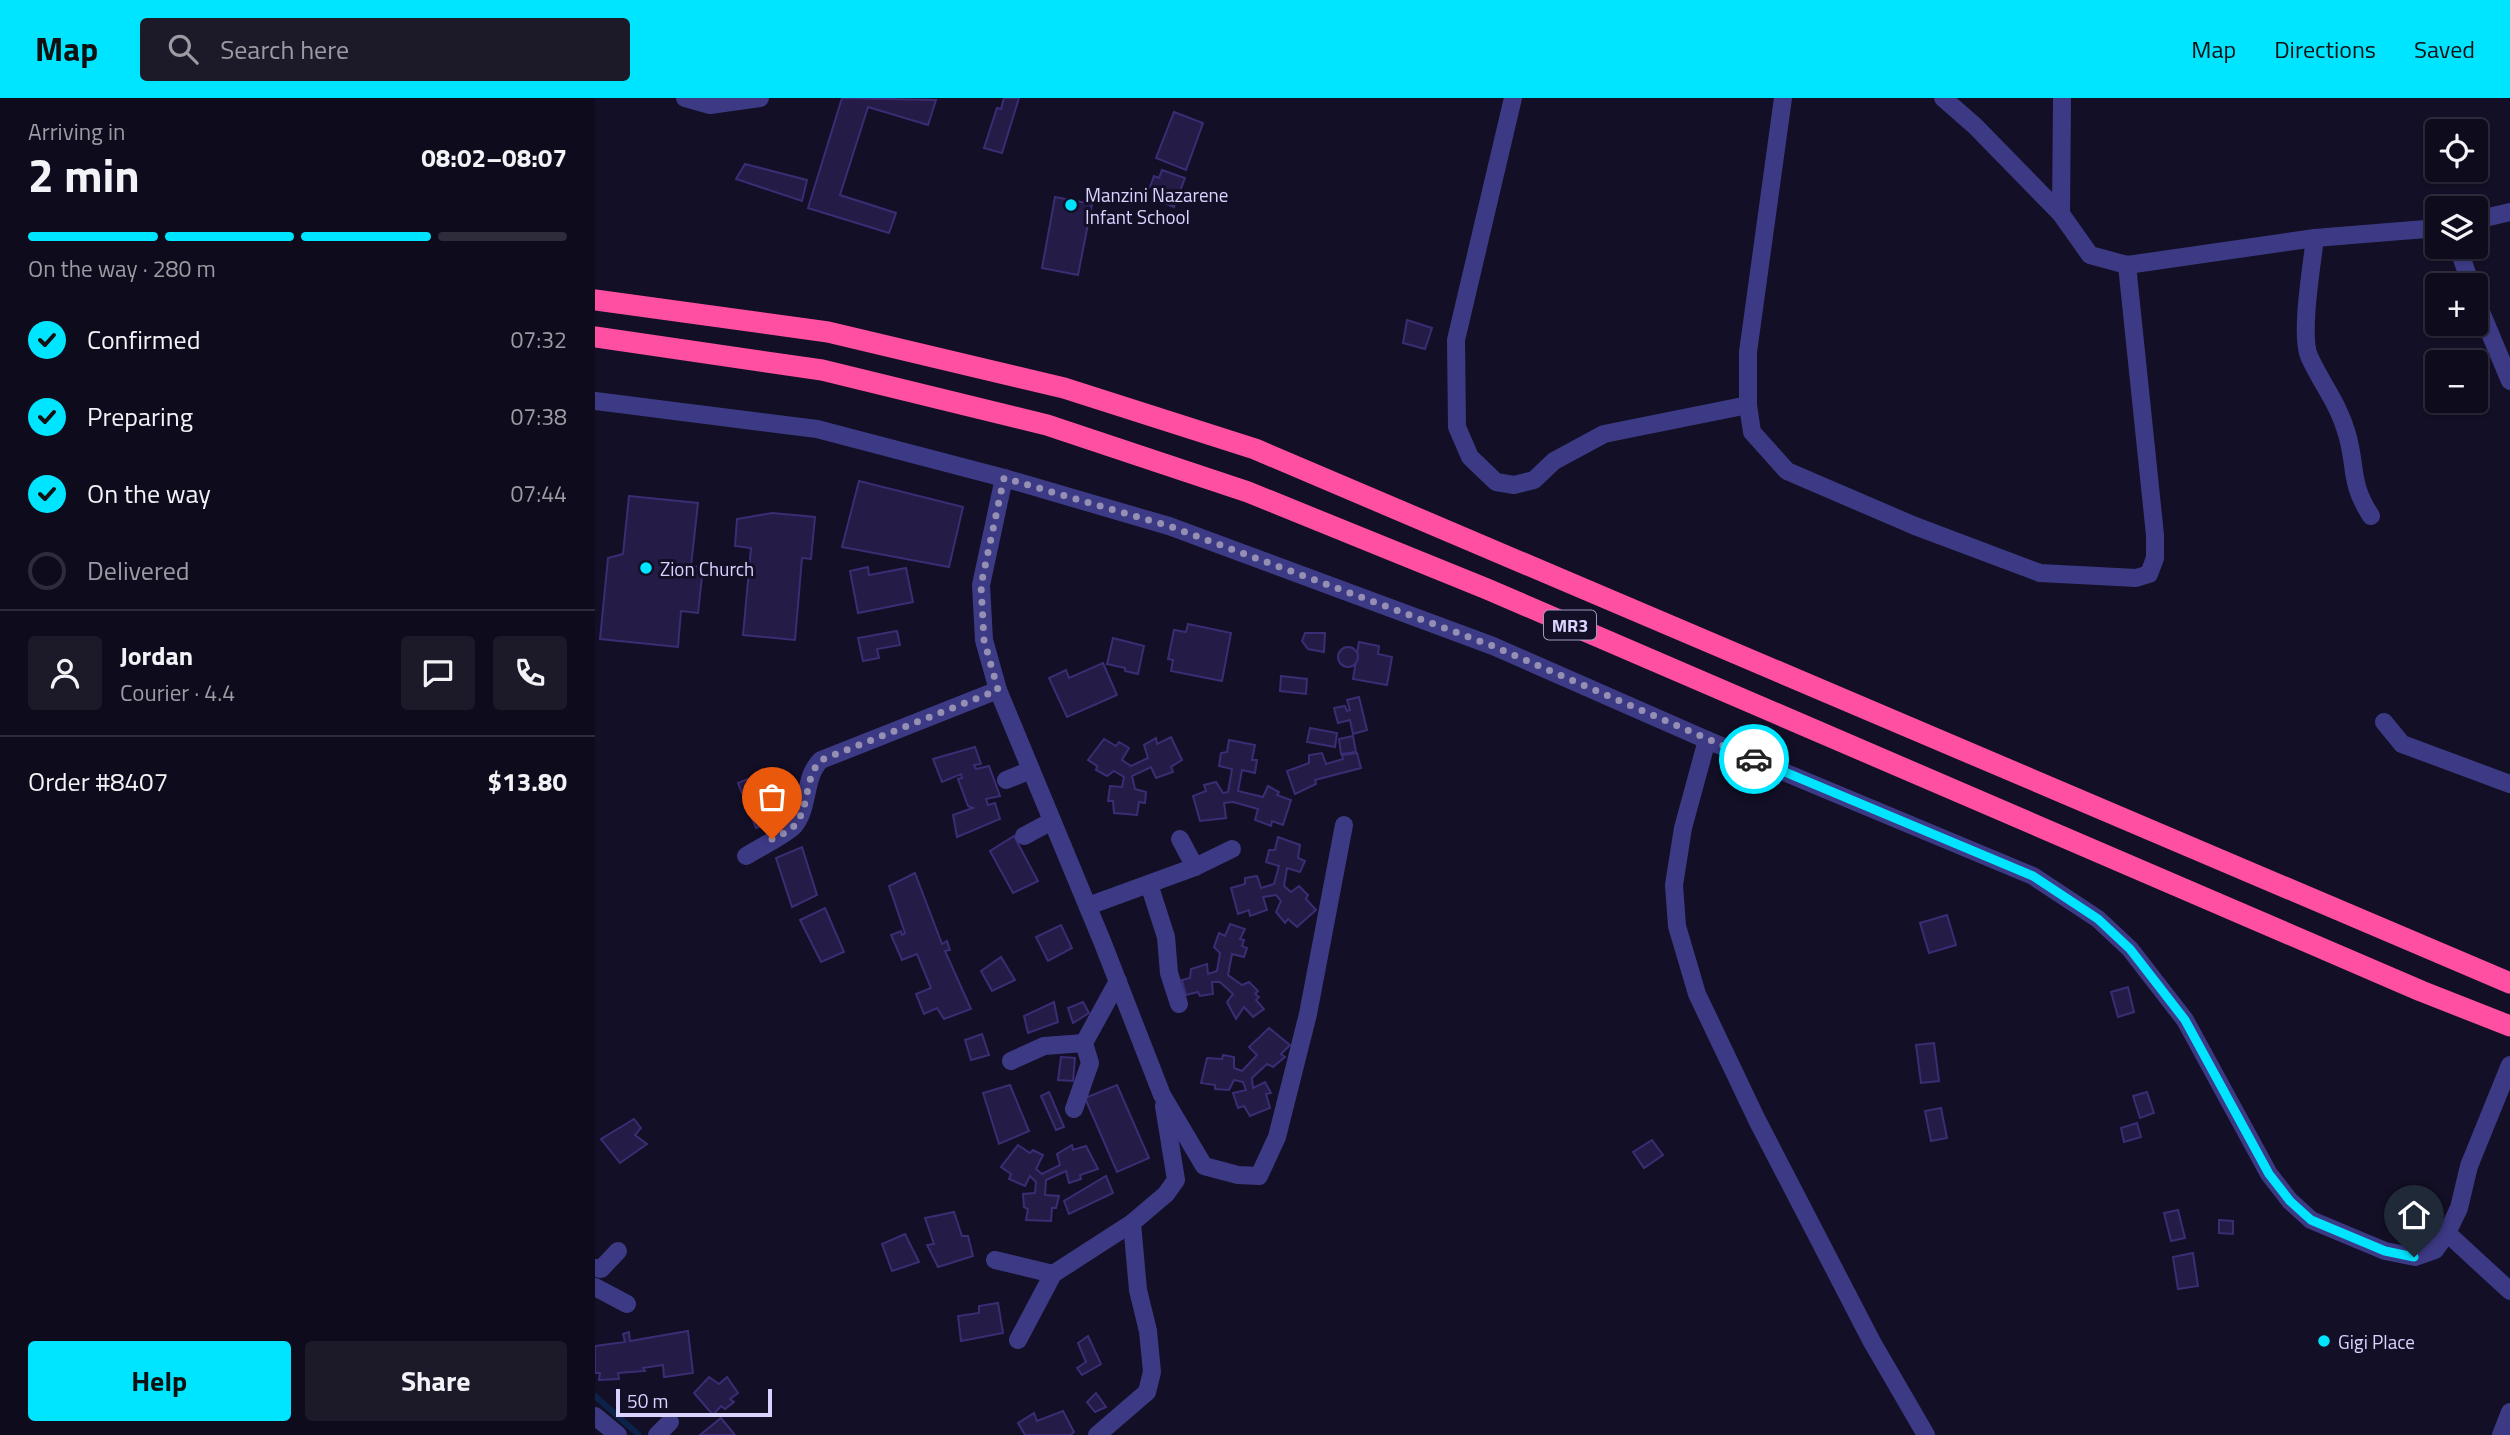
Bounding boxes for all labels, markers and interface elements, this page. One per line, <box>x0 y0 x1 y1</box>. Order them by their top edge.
search box <box>140 18 630 81</box>
text: Map <box>35 24 98 74</box>
icon: search <box>164 30 202 68</box>
text: Search here <box>220 30 349 69</box>
text: Map <box>2191 31 2236 67</box>
text: Directions <box>2274 31 2376 67</box>
text: Saved <box>2414 31 2475 67</box>
text: Arriving in <box>28 114 125 149</box>
map controls <box>2425 119 2488 413</box>
button: locate <box>2425 119 2488 182</box>
text: 08:02–08:07 <box>421 138 567 177</box>
text: 2 min <box>28 140 140 210</box>
place label: Manzini Nazarene Infant School <box>1085 180 1228 231</box>
button: layers <box>2425 196 2488 259</box>
marker: Manzini Nazarene Infant School <box>1063 197 1079 213</box>
text: On the way · 280 m <box>28 251 216 286</box>
button: + <box>2425 273 2488 336</box>
text: Confirmed <box>87 320 201 359</box>
icon: check <box>28 321 66 359</box>
text: 07:32 <box>510 322 567 357</box>
button: − <box>2425 350 2488 413</box>
text: Preparing <box>87 397 193 436</box>
icon: check <box>28 398 66 436</box>
text: 07:38 <box>510 399 567 434</box>
text: On the way <box>87 474 211 513</box>
icon: check <box>28 475 66 513</box>
text: 07:44 <box>510 476 567 511</box>
text: Delivered <box>87 551 190 590</box>
place label: Zion Church <box>660 554 754 583</box>
marker: Zion Church <box>638 560 654 576</box>
road number: MR3 <box>1544 610 1596 640</box>
button: person <box>28 636 102 710</box>
text: Jordan <box>120 636 193 675</box>
button: chat <box>401 636 475 710</box>
button: phone <box>493 636 567 710</box>
text: Courier · 4.4 <box>120 675 235 710</box>
courier <box>1719 724 1789 794</box>
icon: car <box>1735 740 1773 778</box>
text: Order #8407 <box>28 762 168 801</box>
text: $13.80 <box>488 762 567 801</box>
pin <box>742 767 802 839</box>
icon: bag <box>753 778 791 816</box>
pin <box>2384 1185 2444 1257</box>
icon: home <box>2395 1196 2433 1234</box>
place label: Gigi Place <box>2338 1327 2415 1356</box>
marker: Gigi Place <box>2316 1333 2332 1349</box>
button: Help <box>28 1341 291 1421</box>
button: Share <box>305 1341 567 1421</box>
scale bar <box>616 1386 772 1418</box>
text: 50 m <box>627 1386 668 1415</box>

